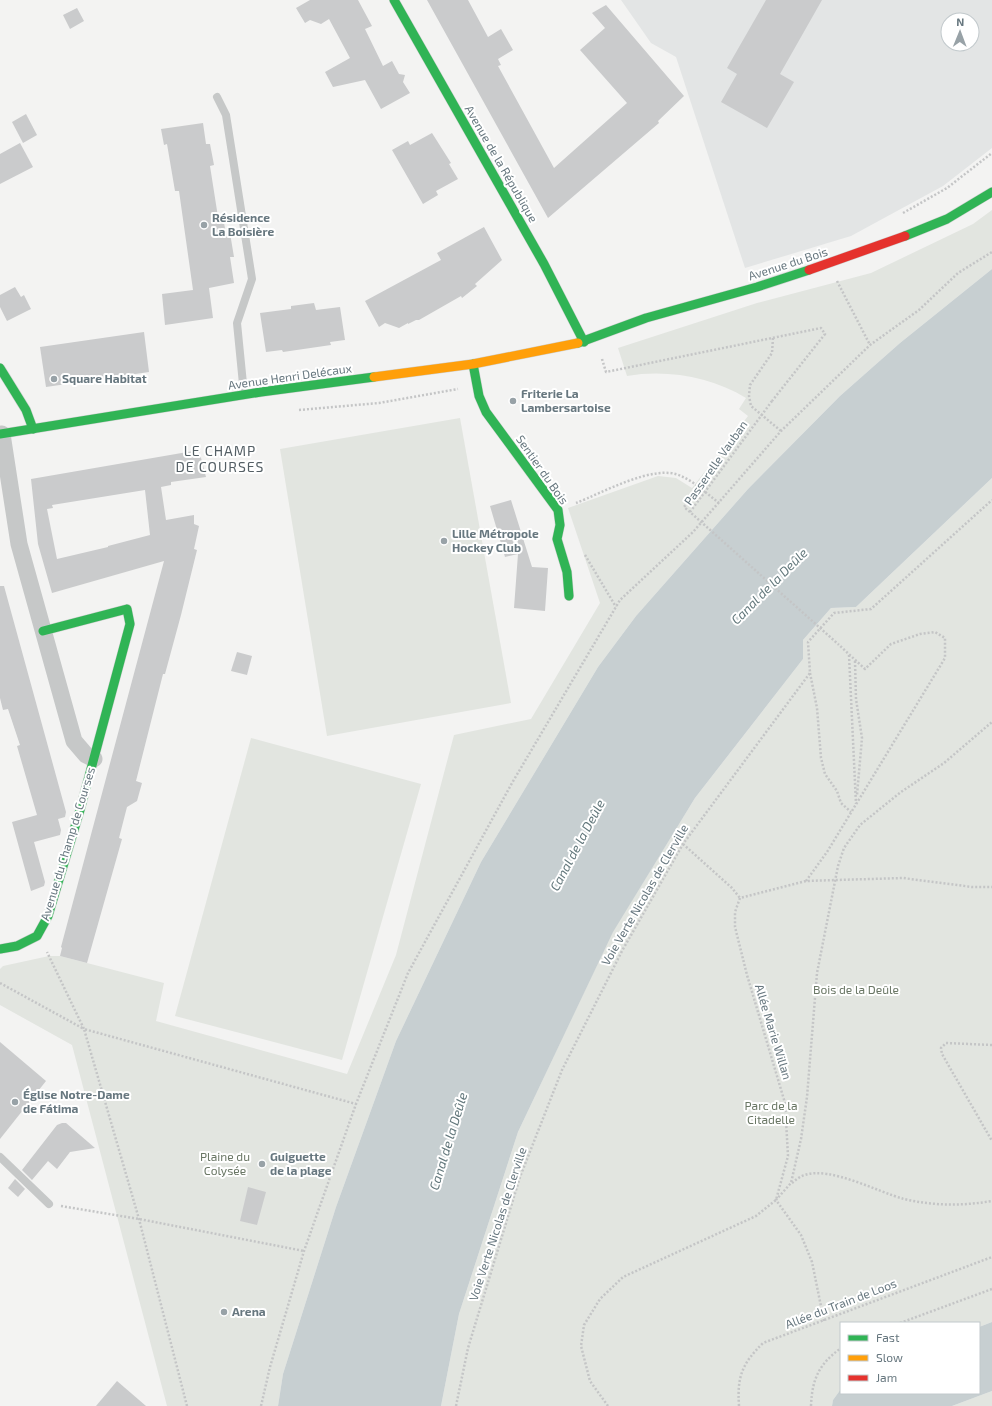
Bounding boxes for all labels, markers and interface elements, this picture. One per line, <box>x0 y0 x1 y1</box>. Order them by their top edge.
north arrow <box>940 12 980 52</box>
text: N <box>956 15 964 28</box>
street label: Avenue de la République <box>463 102 541 225</box>
place label: Résidence La Boisière <box>212 210 274 238</box>
marker: Résidence La Boisière <box>199 220 209 230</box>
street label: Avenue du Bois <box>746 244 829 282</box>
street label: Avenue Henri Delécaux <box>227 360 353 392</box>
place label: Square Habitat <box>62 371 147 385</box>
marker: Square Habitat <box>49 374 59 384</box>
place label: Friterie La Lambersartoise <box>521 386 611 414</box>
marker: Friterie La Lambersartoise <box>508 396 518 406</box>
street label: Passerelle Vauban <box>681 417 750 507</box>
street label: Sentier du Bois <box>514 432 572 507</box>
district label: LE CHAMP DE COURSES <box>176 442 264 475</box>
place label: Lille Métropole Hockey Club <box>452 526 539 555</box>
marker: Lille Métropole Hockey Club <box>439 536 449 546</box>
water label: Canal de la Deûle <box>728 545 810 627</box>
street label: Avenue du Champ de Courses <box>37 765 97 922</box>
water label: Canal de la Deûle <box>546 797 608 893</box>
street label: Voie Verte Nicolas de Clerville <box>598 821 690 968</box>
street label: Allée Marie Willan <box>753 982 795 1081</box>
park label: Bois de la Deûle <box>813 982 899 996</box>
place label: Église Notre-Dame de Fátima <box>23 1087 130 1115</box>
water label: Canal de la Deûle <box>426 1090 470 1192</box>
marker: Église Notre-Dame de Fátima <box>10 1097 20 1107</box>
park label: Parc de la Citadelle <box>745 1098 797 1126</box>
street label: Voie Verte Nicolas de Clerville <box>466 1145 529 1302</box>
park label: Plaine du Colysée <box>200 1149 250 1177</box>
place label: Guiguette de la plage <box>270 1149 332 1177</box>
marker: Guiguette de la plage <box>257 1159 267 1169</box>
street label: Allée du Train de Loos <box>783 1275 898 1331</box>
place label: Arena <box>232 1304 266 1318</box>
marker: Arena <box>219 1307 229 1317</box>
legend <box>840 1322 980 1394</box>
text: Fast <box>876 1330 900 1344</box>
text: Slow <box>876 1350 903 1364</box>
text: Jam <box>876 1370 897 1384</box>

